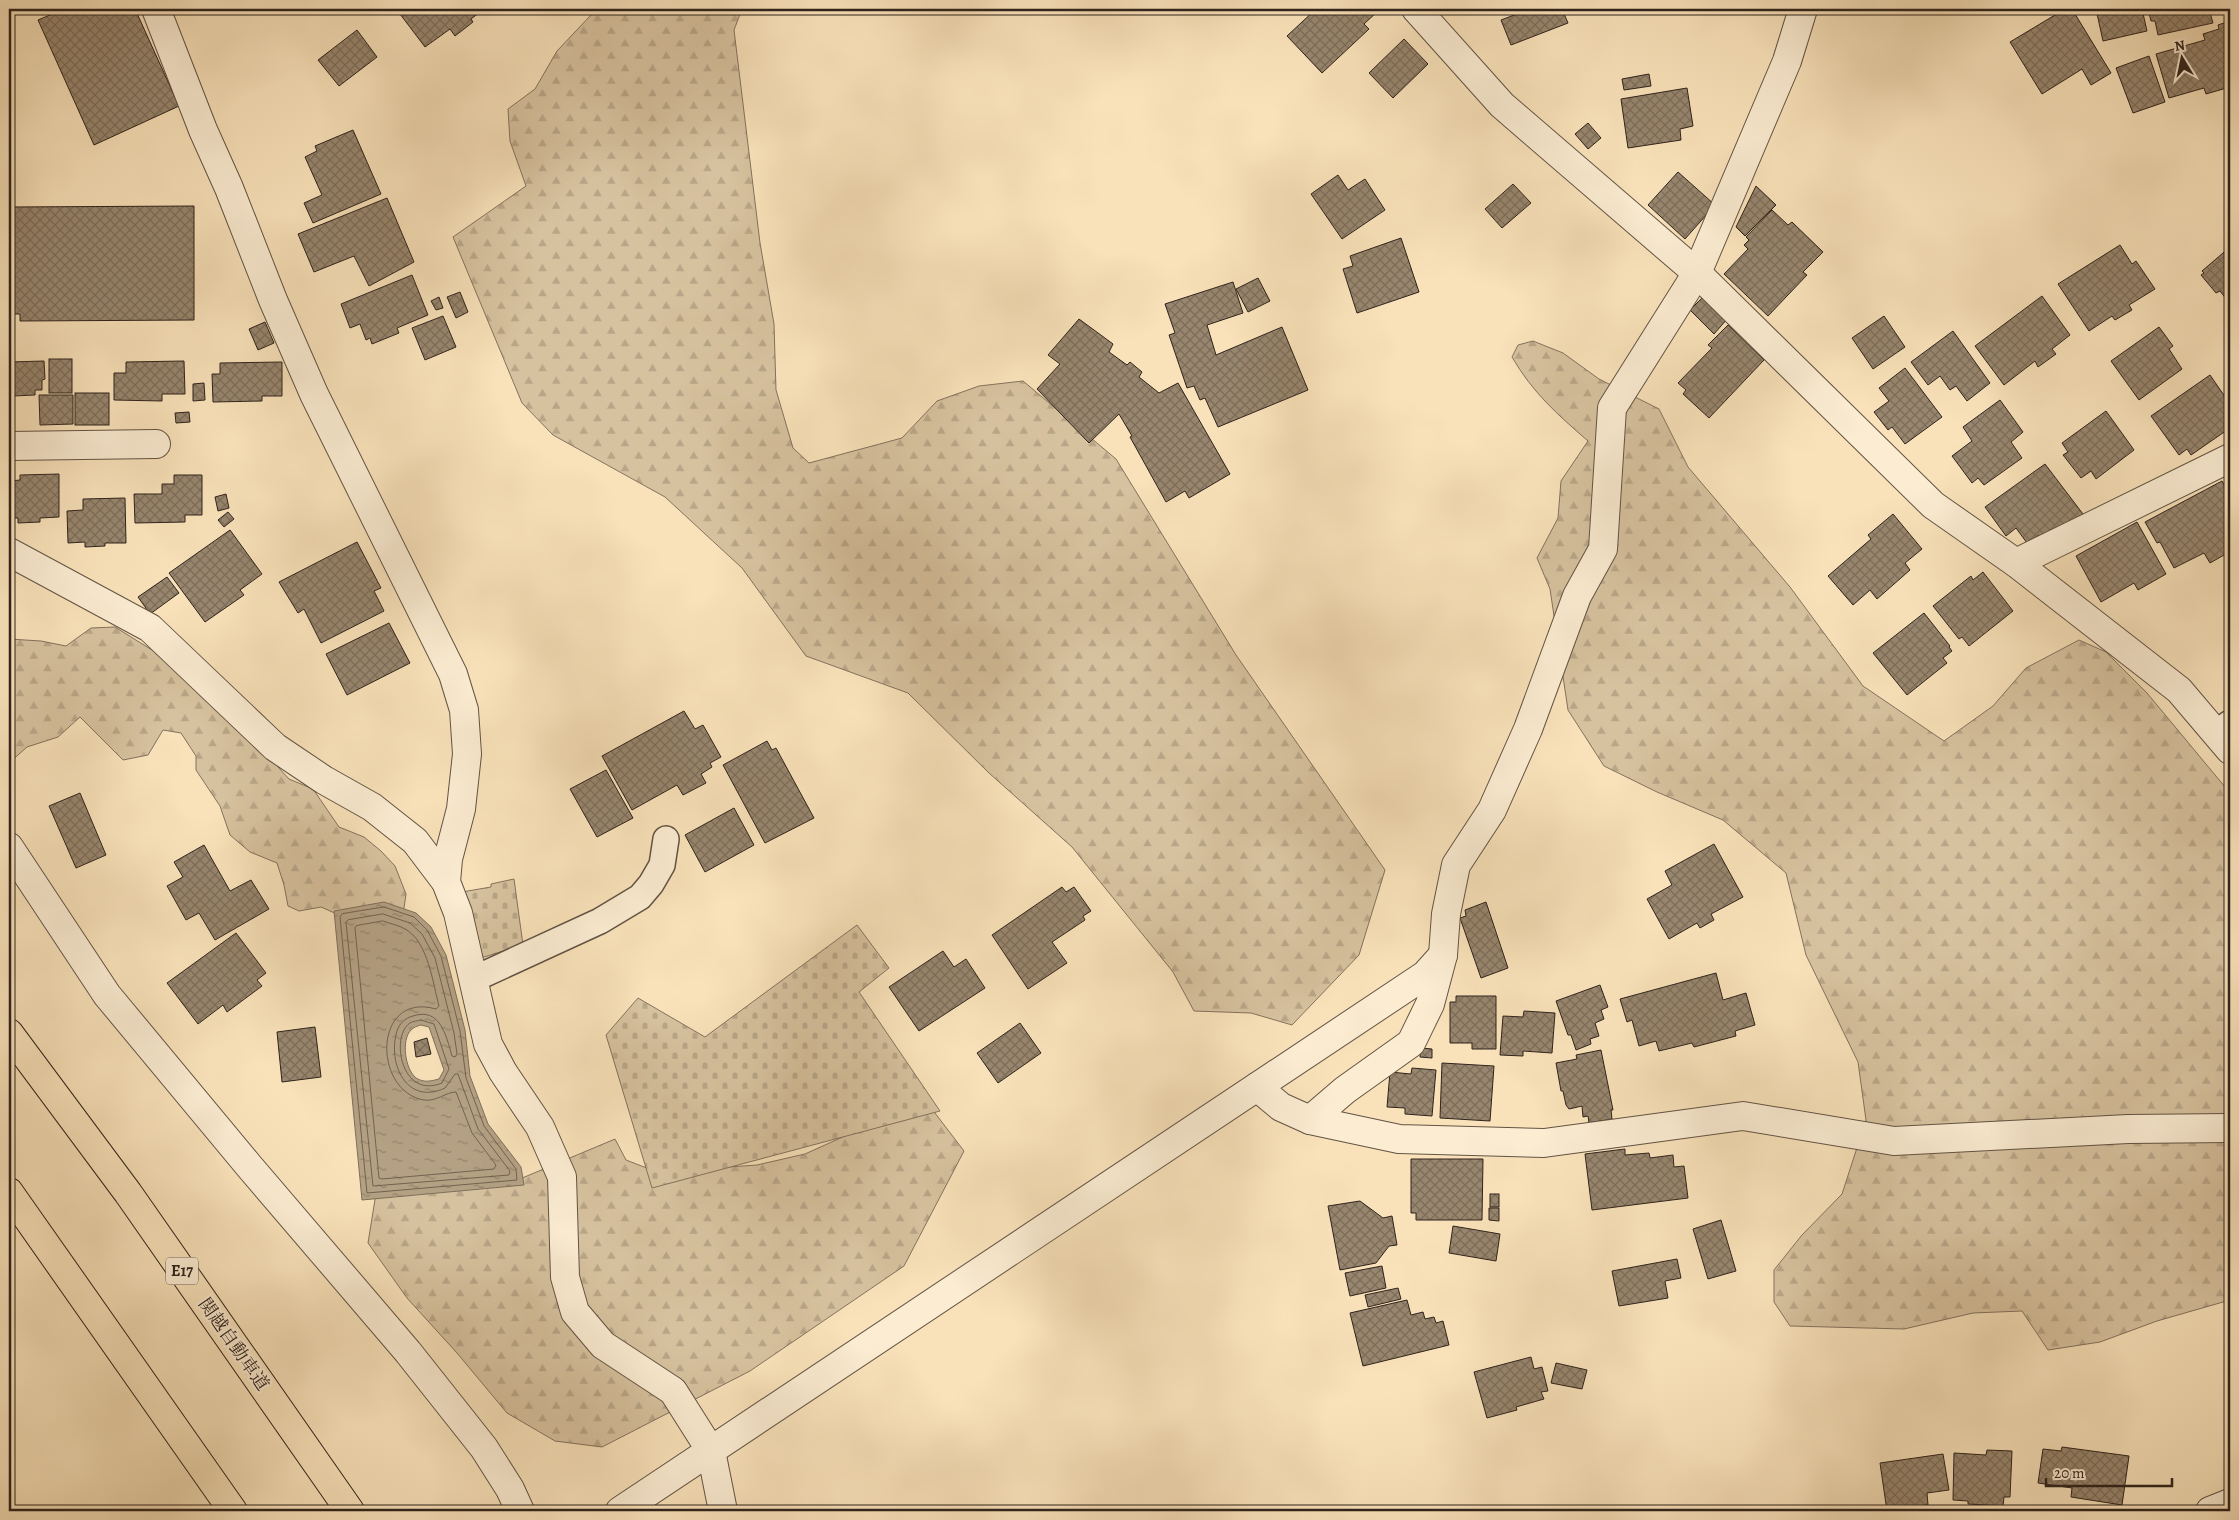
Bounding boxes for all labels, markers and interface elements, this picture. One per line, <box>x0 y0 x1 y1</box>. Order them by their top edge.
north arrow <box>2156 32 2206 82</box>
text: N <box>2173 35 2187 56</box>
road number: E17 <box>166 1258 198 1284</box>
street label: 関越自動車道 <box>193 1293 275 1395</box>
scale bar <box>2046 1455 2173 1487</box>
text: 20 m <box>2054 1463 2085 1483</box>

